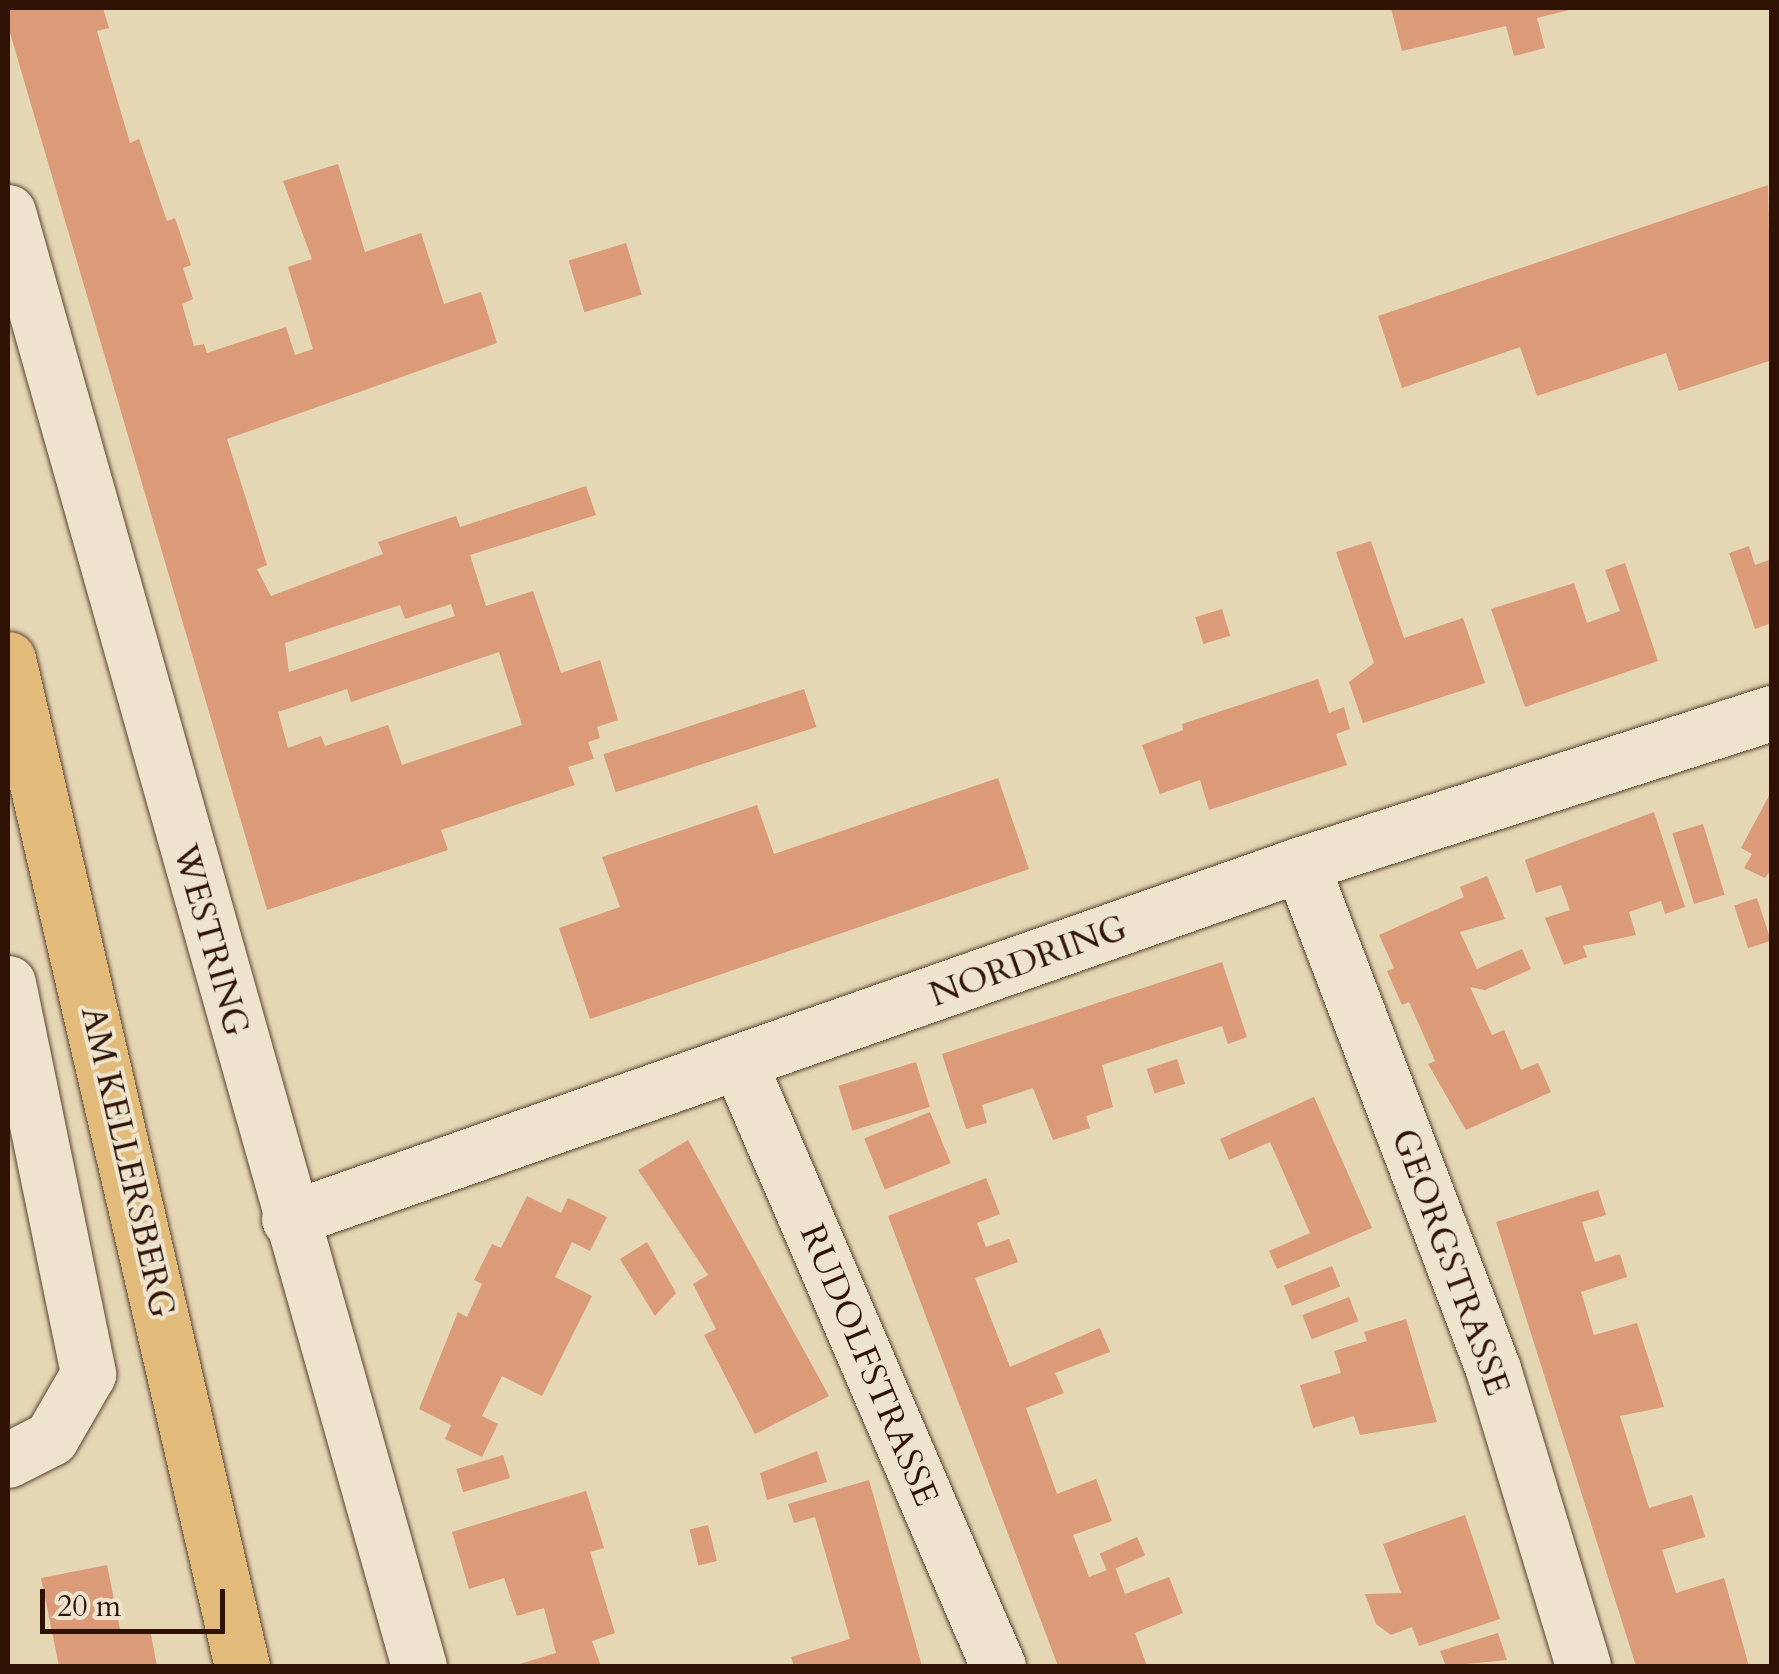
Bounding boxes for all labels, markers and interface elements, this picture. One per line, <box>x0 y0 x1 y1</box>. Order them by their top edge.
street label: WESTRING <box>164 839 258 1041</box>
street label: NORDRING <box>924 906 1132 1016</box>
street label: AM KELLERSBERG <box>72 1002 184 1322</box>
street label: GEORGSTRASSE <box>1383 1123 1519 1401</box>
street label: RUDOLFSTRASSE <box>791 1218 947 1512</box>
scale bar <box>45 1569 230 1631</box>
text: 20 m <box>57 1586 121 1627</box>

